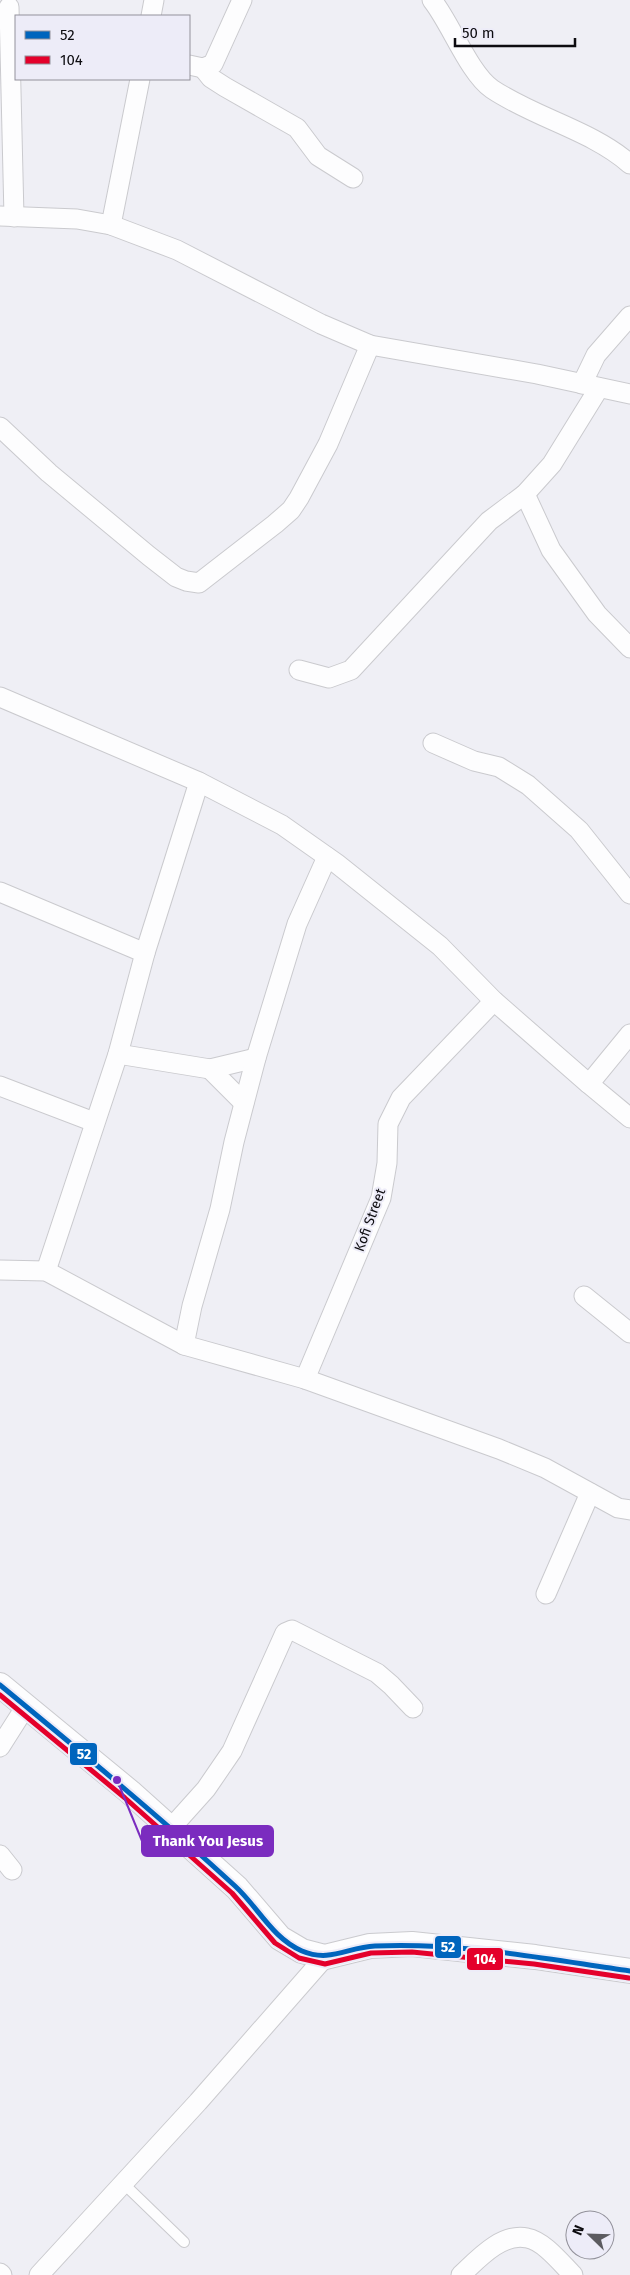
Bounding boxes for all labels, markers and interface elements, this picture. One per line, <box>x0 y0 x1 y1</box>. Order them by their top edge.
legend <box>15 15 190 80</box>
scale bar <box>455 15 575 47</box>
text: 50 m <box>462 24 495 42</box>
text: 52 <box>60 26 75 44</box>
text: 104 <box>60 51 83 69</box>
street label: Kofi Street <box>351 1185 390 1254</box>
line badge: 52 <box>69 1742 98 1766</box>
text: 52 <box>77 1746 91 1763</box>
callout: Thank You Jesus <box>142 1826 273 1856</box>
text: Thank You Jesus <box>153 1832 263 1850</box>
line badge: 52 <box>434 1935 462 1959</box>
text: 52 <box>441 1939 455 1956</box>
line badge: 104 <box>466 1947 504 1971</box>
text: 104 <box>474 1951 496 1968</box>
north arrow <box>565 2210 615 2260</box>
text: N <box>569 2223 588 2238</box>

